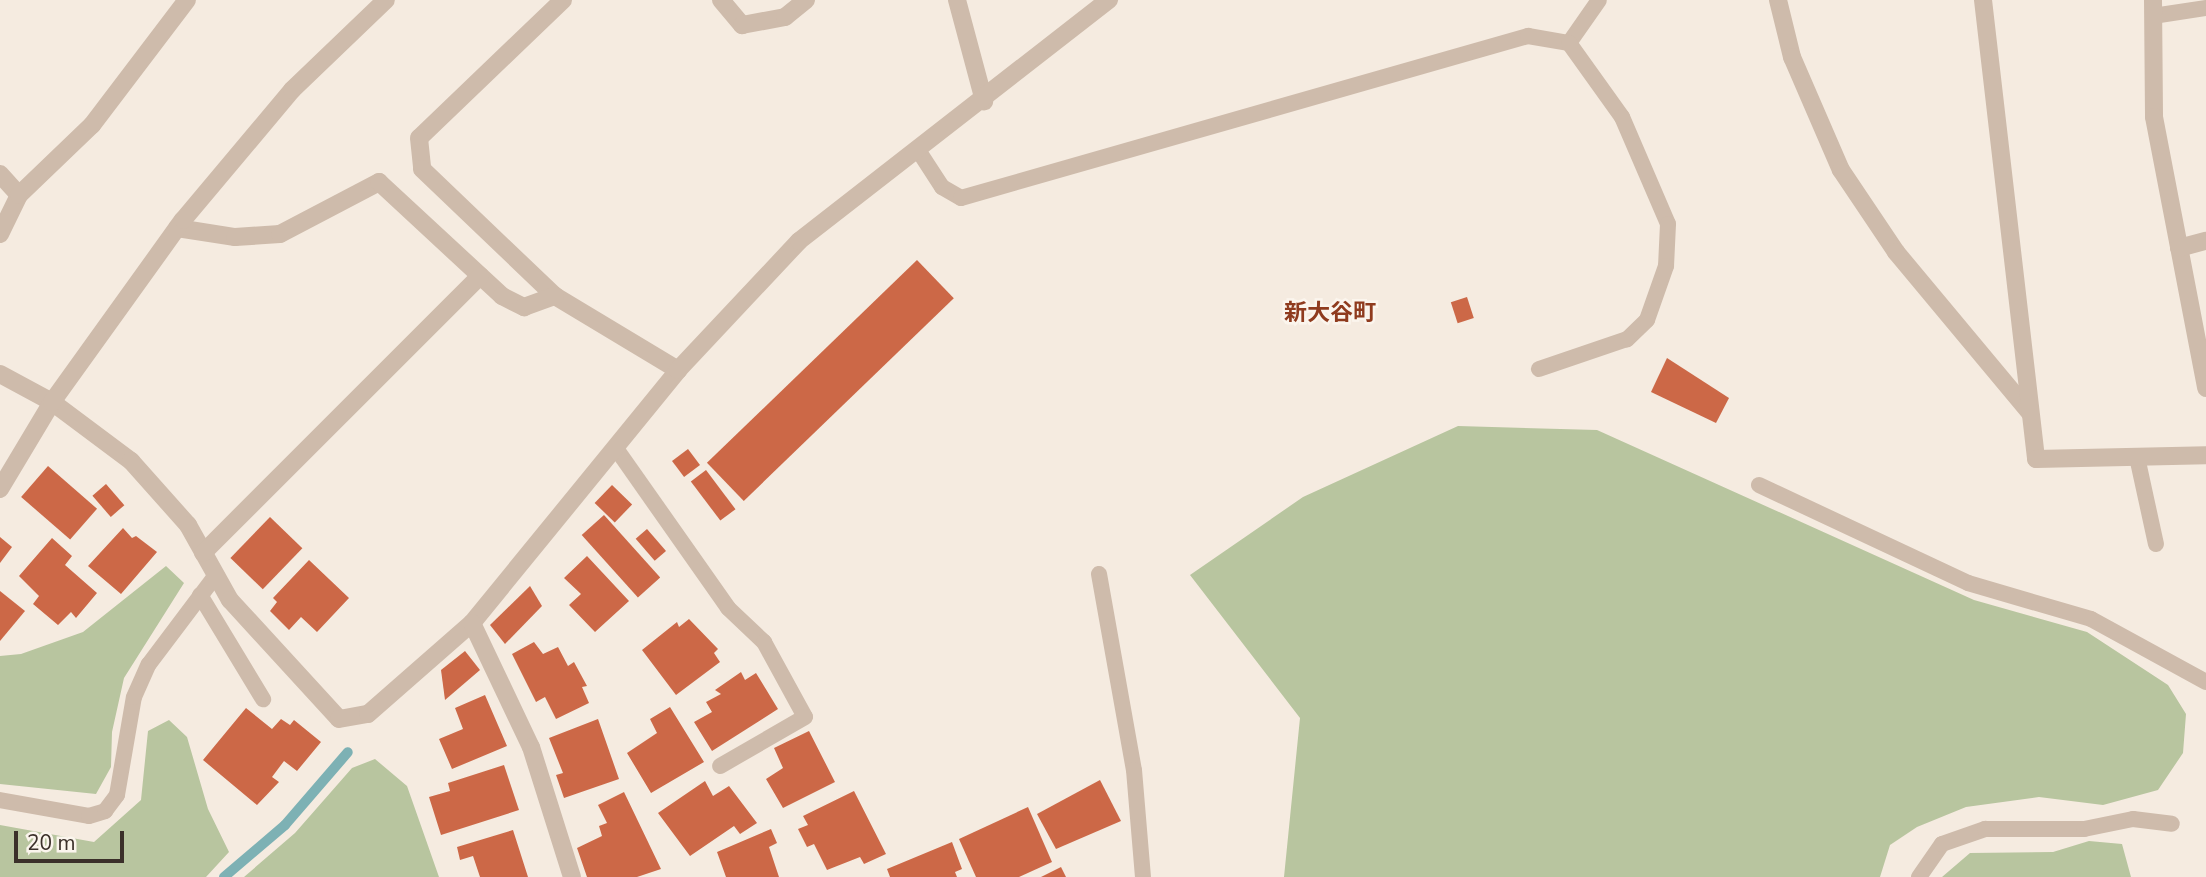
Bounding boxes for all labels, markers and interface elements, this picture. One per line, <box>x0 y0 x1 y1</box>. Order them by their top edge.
district label: 新大谷町 <box>1284 299 1376 327</box>
scale bar <box>18 818 128 862</box>
text: 20 m <box>27 829 76 857</box>

